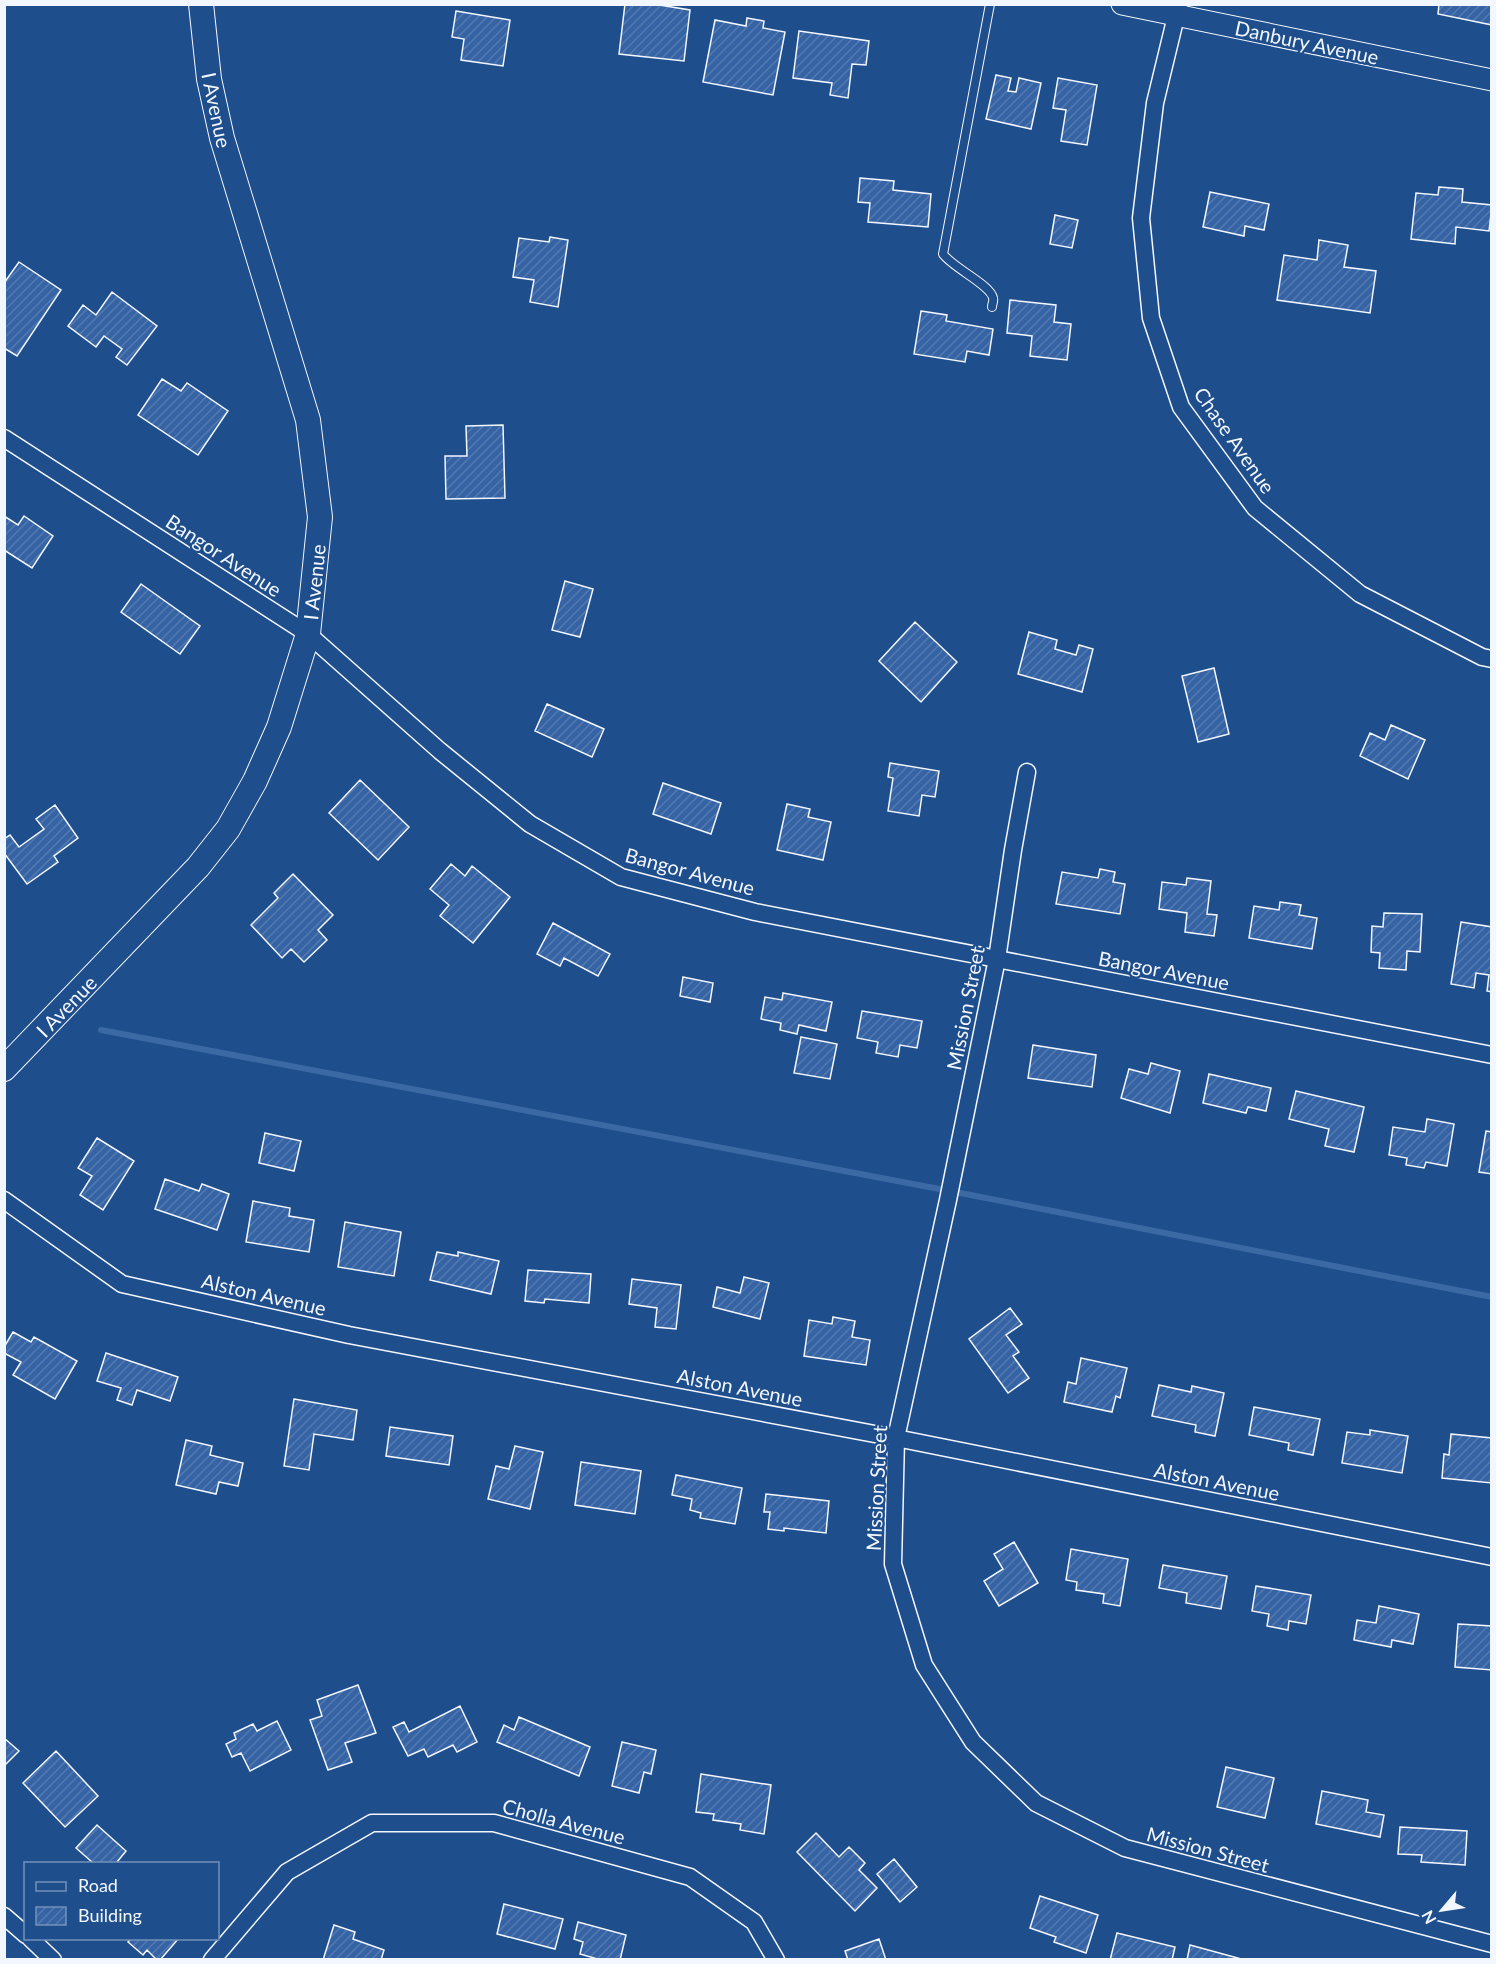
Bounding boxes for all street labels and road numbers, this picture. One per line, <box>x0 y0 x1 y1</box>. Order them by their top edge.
street label: Danbury Avenue <box>1233 15 1381 69</box>
street label: I Avenue <box>197 70 237 150</box>
street label: Chase Avenue <box>1190 382 1280 498</box>
street label: Bangor Avenue <box>162 509 286 601</box>
street label: I Avenue <box>298 543 330 621</box>
street label: Bangor Avenue <box>623 842 757 900</box>
street label: Mission Street <box>941 944 989 1072</box>
street label: Bangor Avenue <box>1096 946 1232 994</box>
street label: I Avenue <box>31 970 101 1042</box>
street label: Alston Avenue <box>199 1268 329 1320</box>
street label: Alston Avenue <box>675 1363 805 1411</box>
street label: Mission Street <box>861 1425 891 1551</box>
street label: Alston Avenue <box>1152 1457 1282 1505</box>
street label: Cholla Avenue <box>500 1793 628 1849</box>
street label: Mission Street <box>1144 1821 1272 1877</box>

